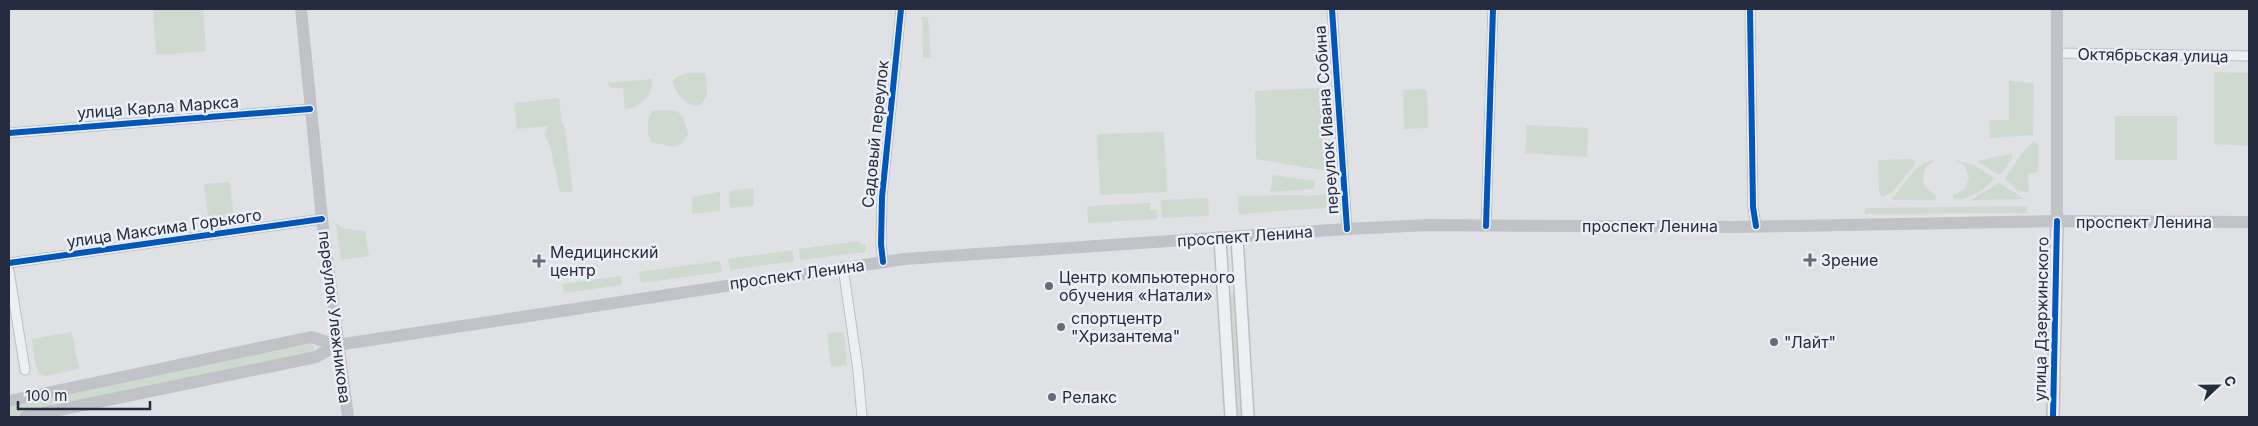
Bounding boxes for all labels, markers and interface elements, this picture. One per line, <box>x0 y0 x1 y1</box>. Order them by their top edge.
street label: переулок Ивана Собина <box>1309 25 1343 215</box>
street label: Октябрьская улица <box>2077 44 2229 66</box>
street label: Садовый переулок <box>857 59 893 209</box>
street label: улица Карла Маркса <box>76 91 240 123</box>
street label: улица Максима Горького <box>65 204 263 252</box>
street label: проспект Ленина <box>2076 212 2212 232</box>
street label: проспект Ленина <box>1582 216 1718 236</box>
street label: проспект Ленина <box>1176 221 1314 251</box>
street label: переулок Улежникова <box>314 230 356 404</box>
street label: улица Дзержинского <box>2030 236 2052 402</box>
place label: Медицинский центр <box>550 242 659 280</box>
place label: Зрение <box>1821 250 1878 270</box>
marker: Зрение <box>1803 253 1817 267</box>
marker: Медицинский центр <box>532 254 546 268</box>
street label: проспект Ленина <box>728 255 866 293</box>
place label: Центр компьютерного обучения «Натали» <box>1059 267 1235 305</box>
marker: Центр компьютерного обучения «Натали» <box>1043 280 1055 292</box>
place label: спортцентр "Хризантема" <box>1071 308 1180 346</box>
marker: спортцентр "Хризантема" <box>1055 321 1067 333</box>
place label: "Лайт" <box>1784 332 1836 352</box>
marker: "Лайт" <box>1768 336 1780 348</box>
north arrow <box>2193 361 2243 411</box>
text: С <box>2221 373 2240 389</box>
scale bar <box>18 378 150 410</box>
text: 100 m <box>25 386 67 405</box>
place label: Релакс <box>1062 387 1117 407</box>
marker: Релакс <box>1046 391 1058 403</box>

